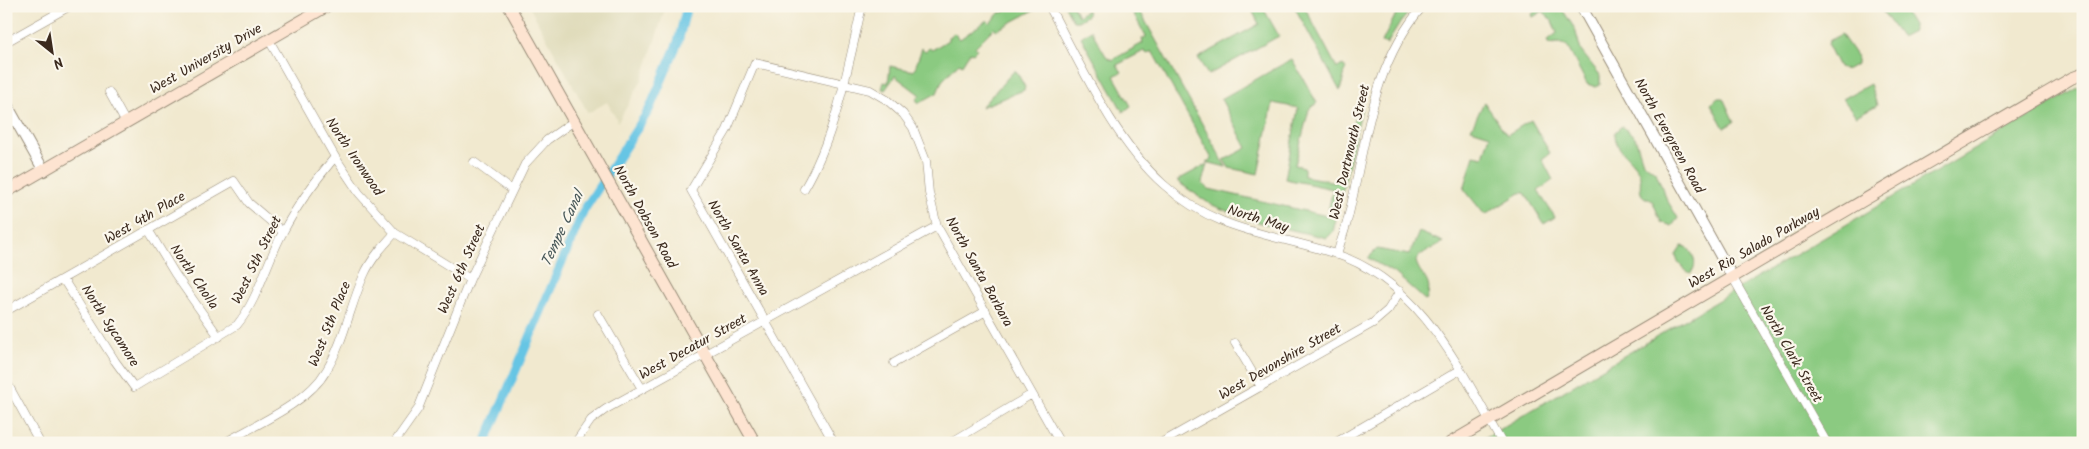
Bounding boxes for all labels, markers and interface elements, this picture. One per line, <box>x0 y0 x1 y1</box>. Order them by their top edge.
street label: West University Drive <box>146 18 267 100</box>
north arrow <box>28 28 78 78</box>
text: N <box>49 51 67 74</box>
street label: North Evergreen Road <box>1628 74 1710 199</box>
street label: West Dartmouth Street <box>1324 82 1376 222</box>
street label: North Ironwood <box>319 113 389 202</box>
street label: North Dobson Road <box>607 161 683 274</box>
water label: Tempe Canal <box>535 184 592 271</box>
street label: West 4th Place <box>100 185 190 250</box>
street label: North Santa Anna <box>701 196 775 300</box>
street label: North May <box>1225 199 1292 239</box>
street label: West Rio Salado Parkway <box>1684 201 1824 295</box>
street label: West 5th Street <box>226 212 288 308</box>
street label: North Santa Barbara <box>939 213 1019 331</box>
street label: West 6th Street <box>432 220 492 317</box>
street label: North Cholla <box>164 240 224 314</box>
street label: West 5th Place <box>303 277 357 370</box>
street label: North Sycamore <box>75 280 145 372</box>
street label: North Clark Street <box>1754 301 1828 407</box>
street label: West Decatur Street <box>635 308 751 386</box>
street label: West Devonshire Street <box>1215 318 1346 406</box>

